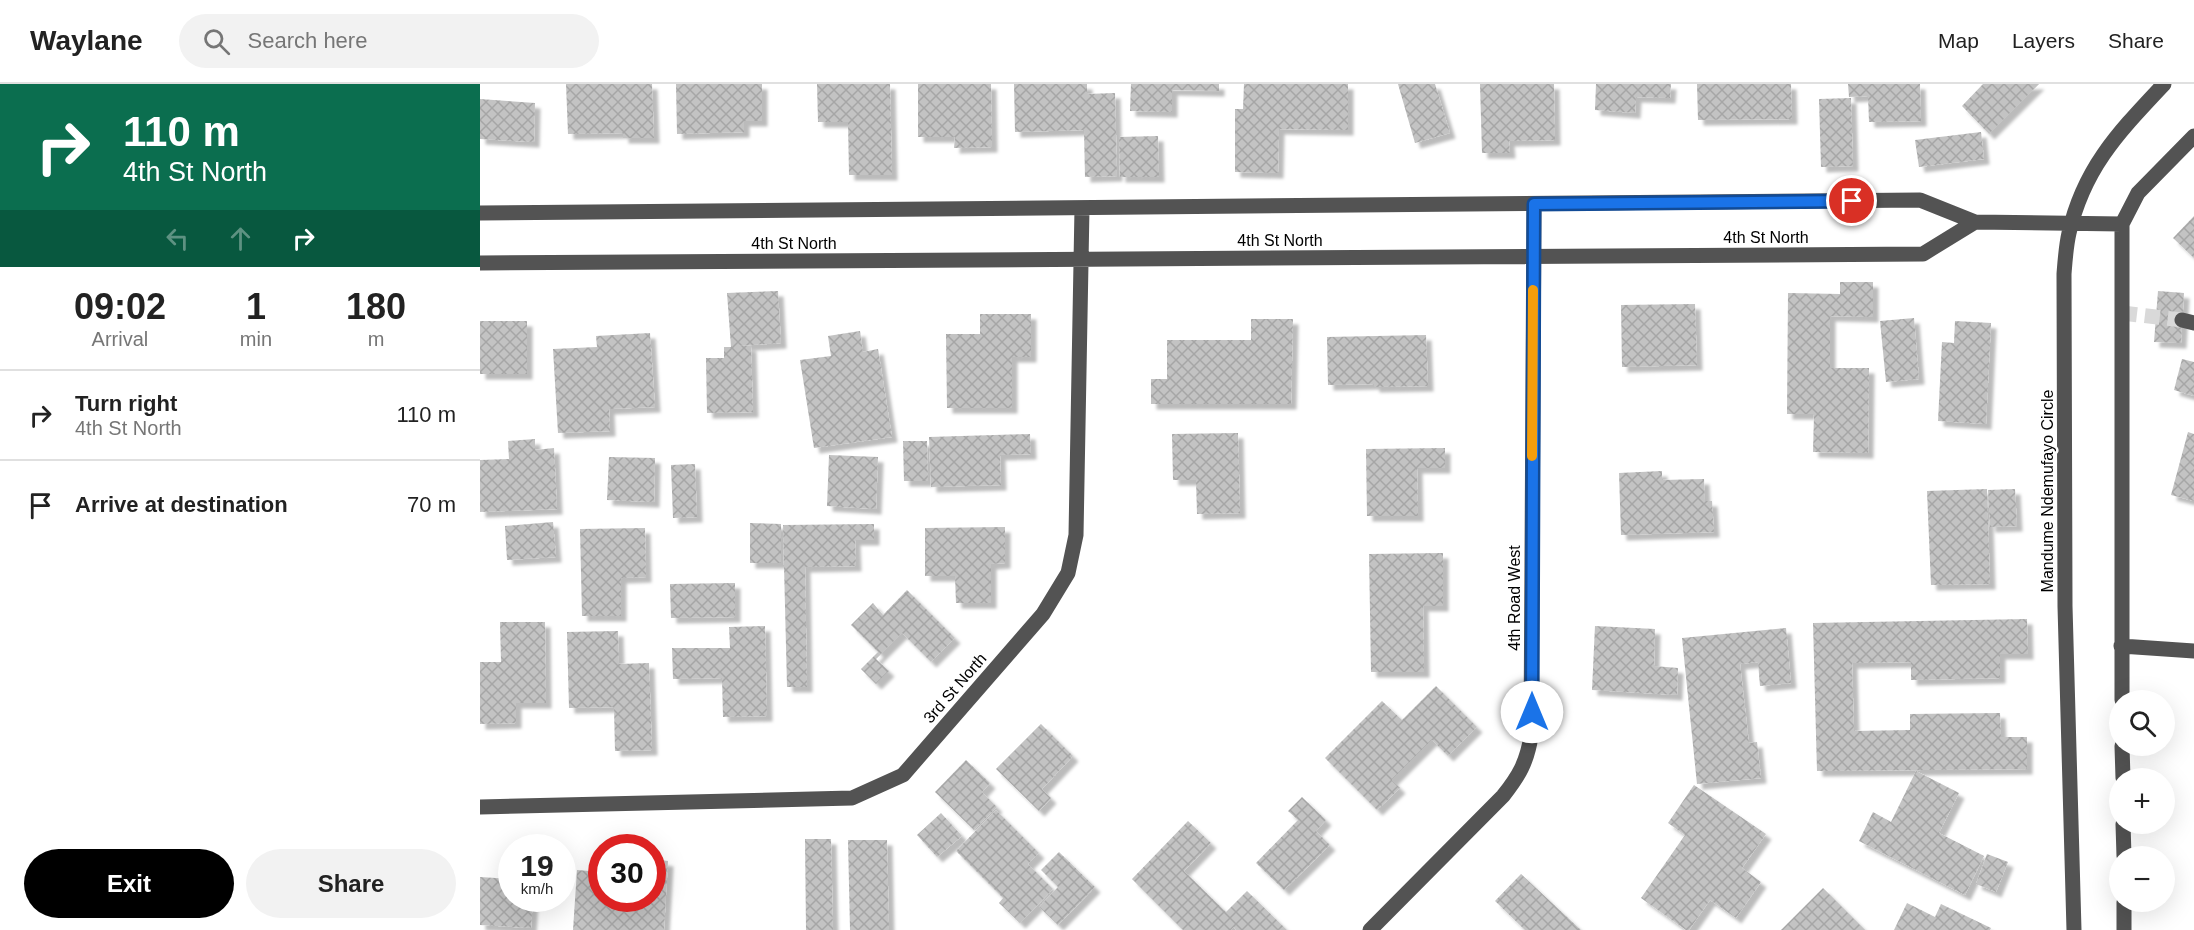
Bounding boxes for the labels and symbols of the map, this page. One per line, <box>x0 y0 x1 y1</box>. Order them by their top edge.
pin <box>1826 175 1877 226</box>
street label: 4th St North <box>1723 229 1809 246</box>
street label: 4th St North <box>1237 232 1323 249</box>
street label: 4th St North <box>751 235 837 252</box>
street label: Mandume Ndemufayo Circle <box>2039 390 2056 592</box>
street label: 4th Road West <box>1506 545 1523 651</box>
street label: 3rd St North <box>920 650 990 726</box>
position arrow <box>1500 680 1564 744</box>
speed limit sign: 30 <box>588 834 666 912</box>

